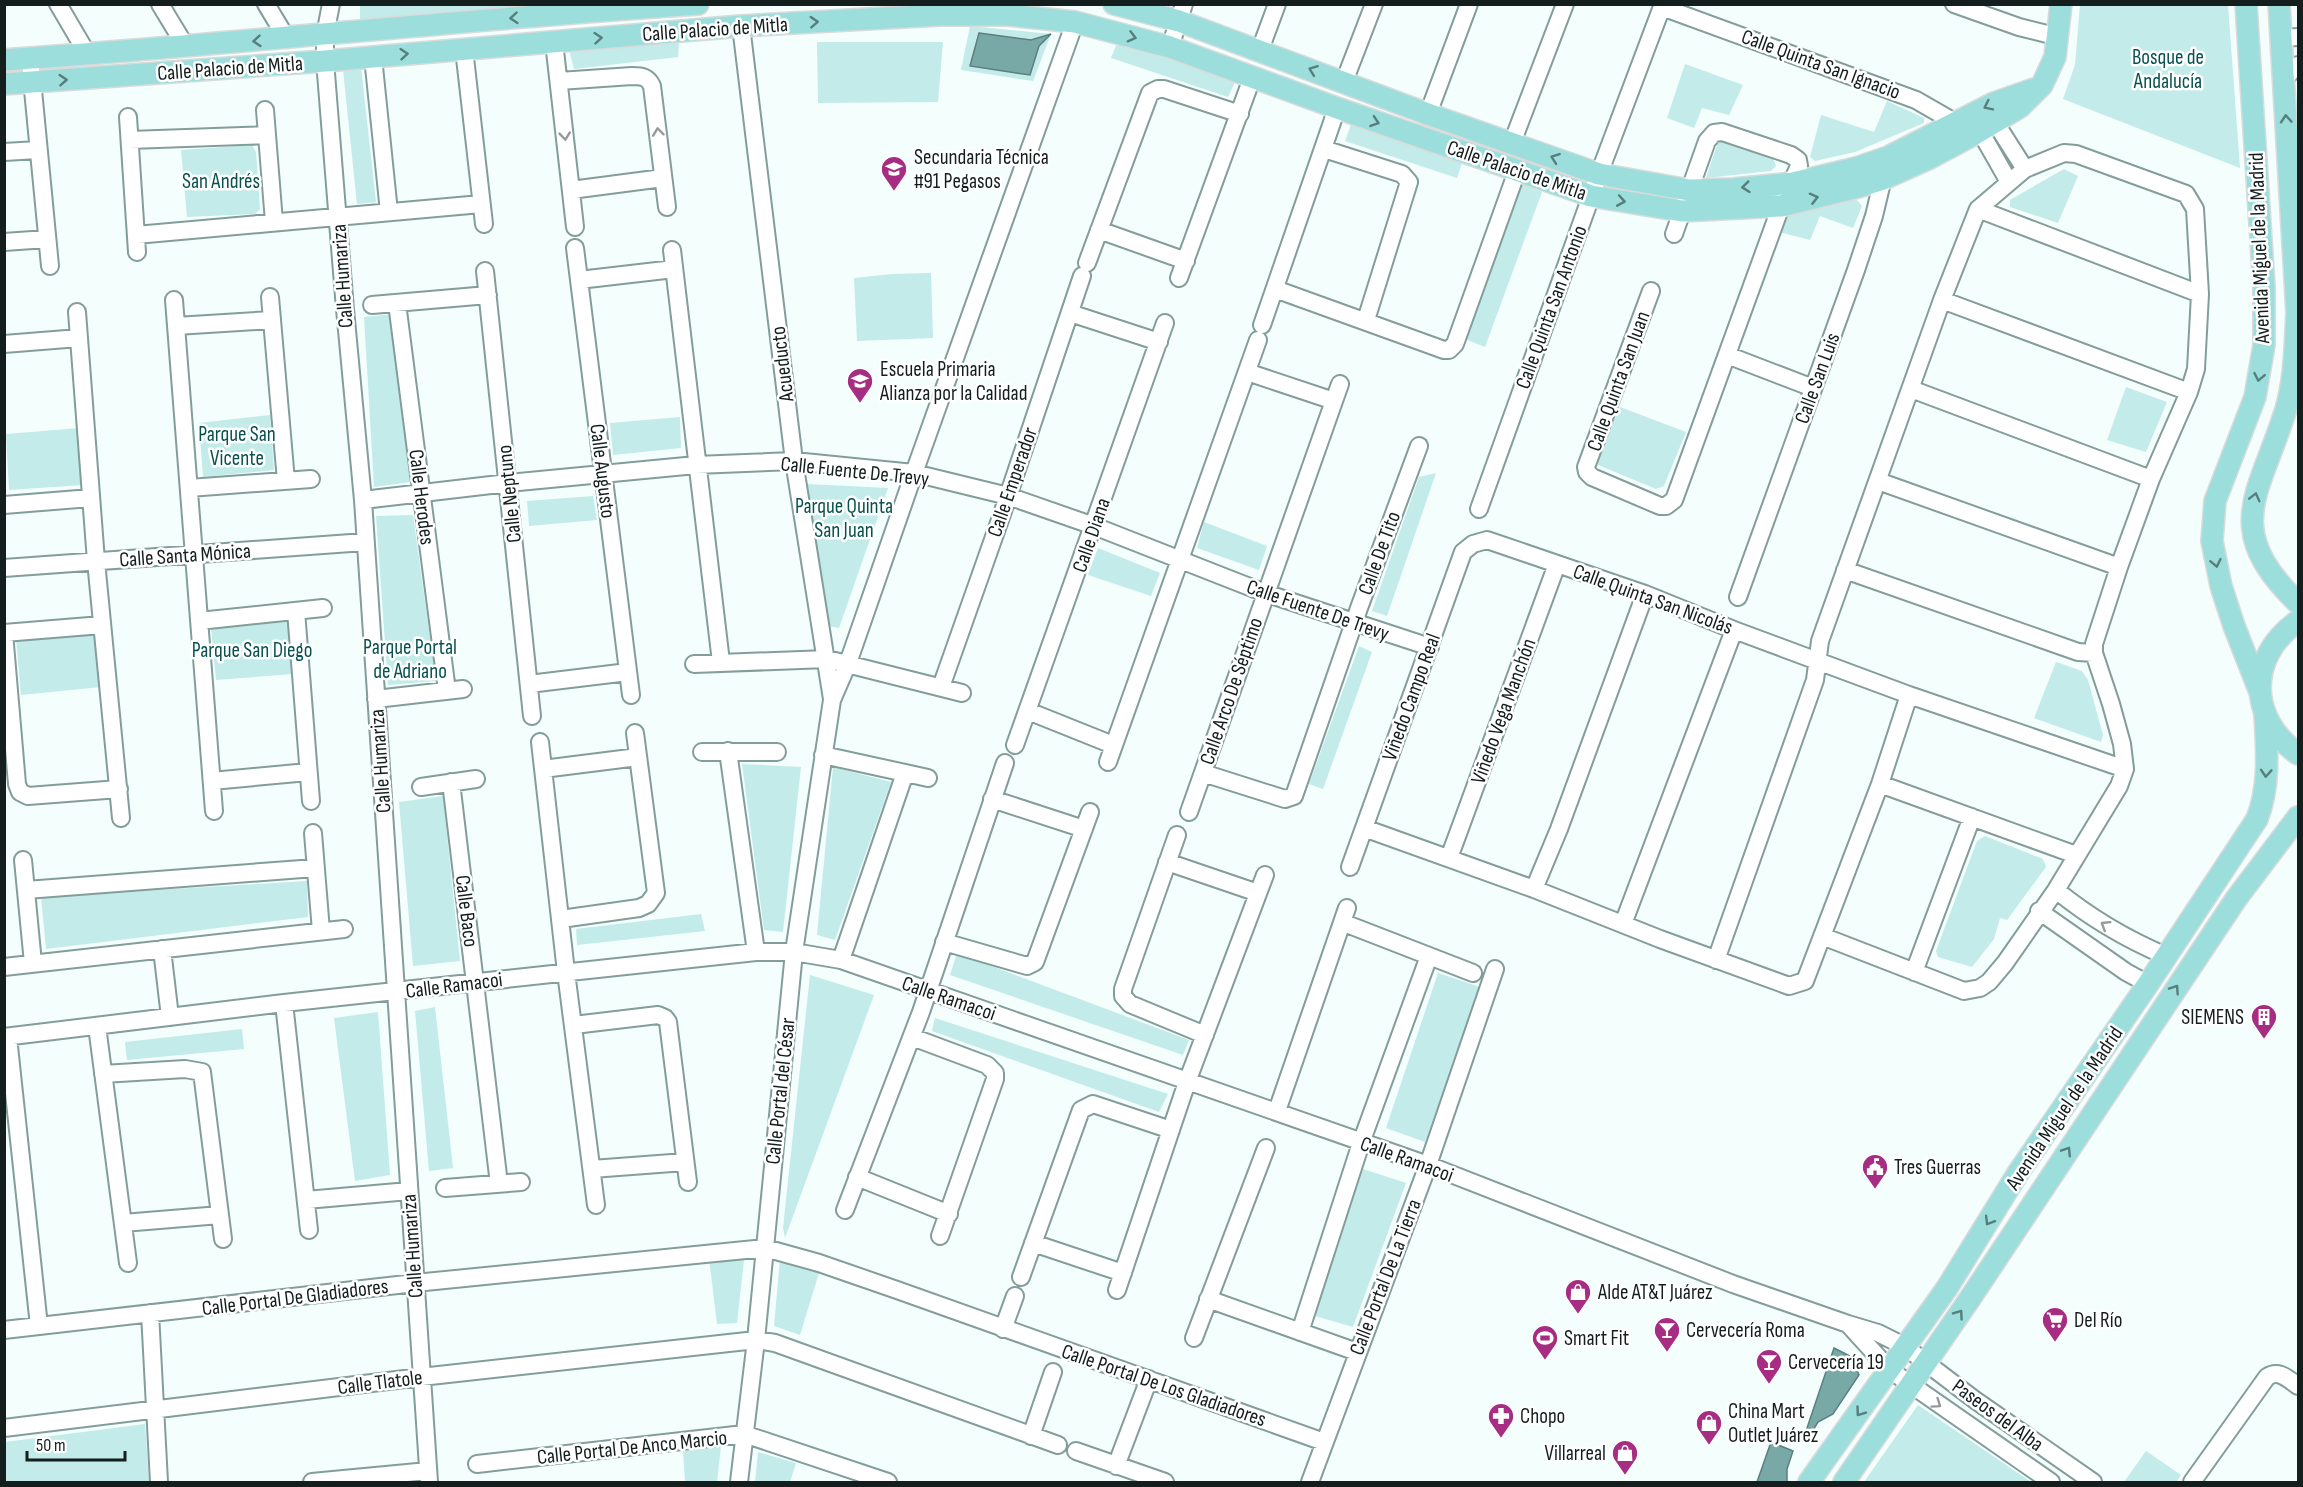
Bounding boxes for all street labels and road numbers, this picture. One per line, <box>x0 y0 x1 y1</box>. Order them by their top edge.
street label: Calle Palacio de Mitla <box>641 12 789 47</box>
street label: Calle Quinta San Ignacio <box>1738 24 1904 105</box>
street label: Calle Palacio de Mitla <box>156 51 304 86</box>
street label: Calle Palacio de Mitla <box>1444 135 1590 206</box>
street label: Avenida Miguel de la Madrid <box>2244 152 2275 345</box>
street label: Calle Quinta San Antonio <box>1510 222 1593 392</box>
street label: Calle Humariza <box>326 223 359 329</box>
street label: Calle Quinta San Juan <box>1582 308 1655 454</box>
street label: Acueducto <box>765 325 800 404</box>
street label: Calle San Luis <box>1789 329 1845 427</box>
street label: Calle Augusto <box>584 422 621 520</box>
street label: Calle Emperador <box>982 424 1043 540</box>
street label: Calle Neptuno <box>492 444 527 544</box>
street label: Calle Herodes <box>403 448 440 546</box>
street label: Calle Fuente De Trevy <box>779 451 930 492</box>
street label: Calle Diana <box>1067 495 1116 576</box>
street label: Calle De Tito <box>1353 508 1406 598</box>
street label: Calle Santa Mónica <box>118 538 252 573</box>
street label: Calle Quinta San Nicolás <box>1570 559 1736 640</box>
street label: Calle Fuente De Trevy <box>1243 574 1392 647</box>
street label: Calle Arco De Séptimo <box>1195 614 1268 768</box>
street label: Viñedo Campo Real <box>1377 630 1446 764</box>
street label: Viñedo Vega Manchón <box>1466 635 1541 787</box>
street label: Calle Humariza <box>364 708 397 814</box>
street label: Calle Baco <box>450 874 483 948</box>
street label: Calle Ramacoi <box>404 967 504 1004</box>
street label: Calle Ramacoi <box>899 971 999 1026</box>
street label: Calle Portal del César <box>760 1016 801 1166</box>
street label: Avenida Miguel de la Madrid <box>2000 1022 2128 1195</box>
street label: Calle Ramacoi <box>1357 1131 1457 1188</box>
street label: Calle Humariza <box>396 1193 429 1299</box>
street label: Calle Portal De La Tierra <box>1344 1196 1427 1359</box>
street label: Calle Portal De Gladiadores <box>200 1274 390 1321</box>
street label: Calle Portal De Los Gladiadores <box>1058 1339 1269 1432</box>
street label: Calle Tlatole <box>336 1365 424 1400</box>
street label: Paseos del Alba <box>1947 1374 2048 1457</box>
street label: Calle Portal De Anco Marcio <box>536 1425 728 1470</box>

